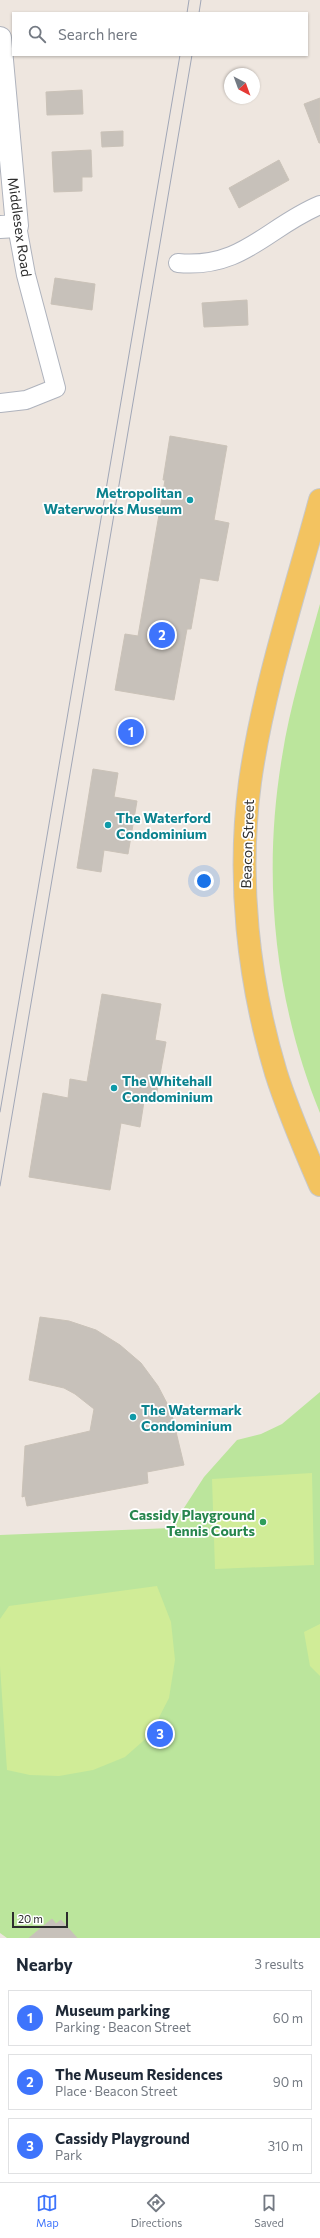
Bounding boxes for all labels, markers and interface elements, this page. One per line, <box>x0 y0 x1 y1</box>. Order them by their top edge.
search box <box>12 12 308 56</box>
icon: search <box>26 23 48 45</box>
text: Search here <box>58 25 137 43</box>
north arrow <box>224 68 260 104</box>
street label: Middlesex Road <box>5 176 35 278</box>
place label: Metropolitan Waterworks Museum <box>44 484 182 517</box>
marker: Metropolitan Waterworks Museum <box>185 495 195 505</box>
pin: 2 <box>149 620 175 650</box>
pin: 1 <box>118 717 144 747</box>
street label: Beacon Street <box>237 799 257 889</box>
place label: The Waterford Condominium <box>116 809 211 842</box>
marker: The Waterford Condominium <box>103 820 113 830</box>
your location <box>194 871 214 891</box>
place label: The Whitehall Condominium <box>122 1072 213 1105</box>
marker: The Whitehall Condominium <box>109 1083 119 1093</box>
place label: The Watermark Condominium <box>141 1401 242 1434</box>
marker: The Watermark Condominium <box>128 1412 138 1422</box>
place label: Cassidy Playground Tennis Courts <box>129 1506 255 1539</box>
marker: Cassidy Playground Tennis Courts <box>258 1517 268 1527</box>
pin: 3 <box>147 1719 173 1749</box>
scale bar <box>12 1910 68 1929</box>
text: 20 m <box>18 1912 43 1925</box>
text: Nearby <box>16 1954 73 1975</box>
text: 3 results <box>255 1956 304 1972</box>
text: Museum parking <box>55 2001 170 2019</box>
text: 1 <box>27 2010 33 2026</box>
text: 60 m <box>273 2010 303 2026</box>
text: Parking · Beacon Street <box>55 2019 191 2035</box>
text: The Museum Residences <box>55 2065 223 2083</box>
text: 2 <box>26 2074 34 2090</box>
text: 90 m <box>273 2074 303 2090</box>
text: Place · Beacon Street <box>55 2083 178 2099</box>
text: Cassidy Playground <box>55 2129 190 2147</box>
text: 3 <box>26 2138 34 2154</box>
text: 310 m <box>268 2138 303 2154</box>
text: Park <box>55 2147 82 2163</box>
tab: Map <box>36 2192 59 2229</box>
tab: Directions <box>131 2192 182 2229</box>
tab: Saved <box>254 2192 284 2229</box>

